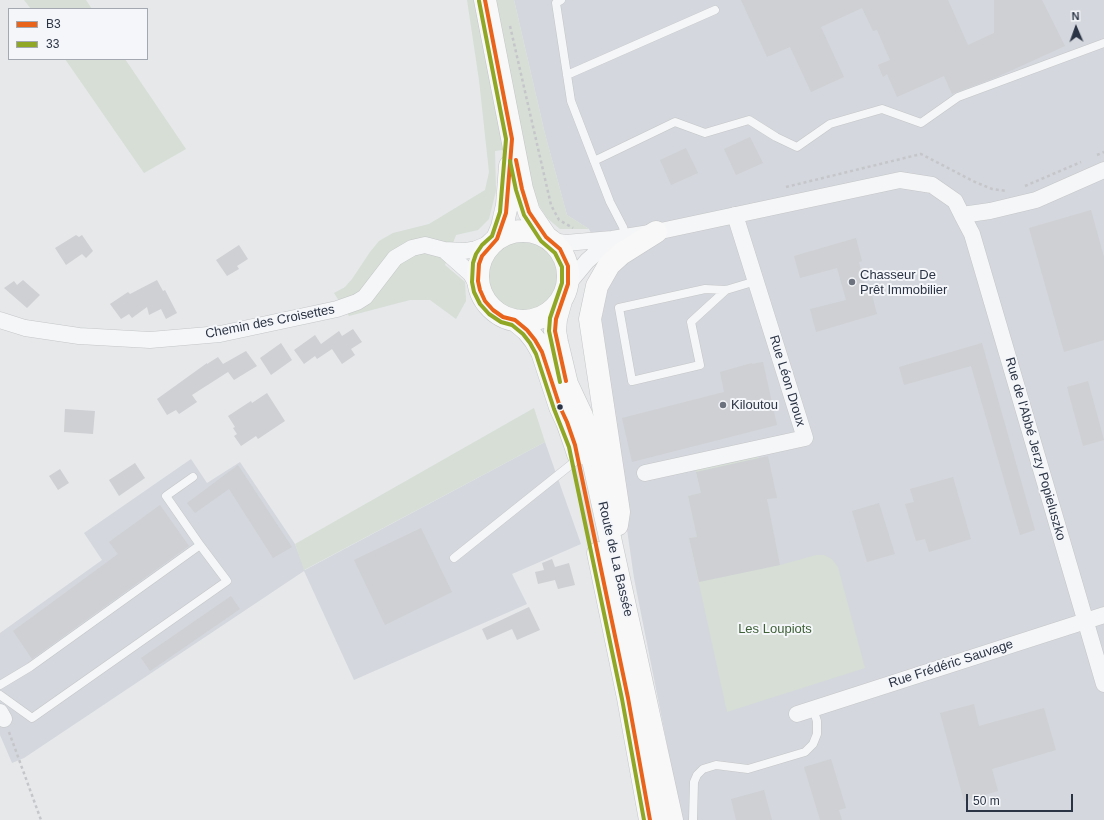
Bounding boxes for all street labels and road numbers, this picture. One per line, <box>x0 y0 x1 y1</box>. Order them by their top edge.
street label: Chemin des Croisettes <box>204 302 336 342</box>
street label: Rue Léon Droux <box>766 333 808 429</box>
street label: Rue de l'Abbé Jerzy Popieluszko <box>1001 356 1069 542</box>
street label: Route de La Bassée <box>594 500 636 618</box>
street label: Rue Frédéric Sauvage <box>887 636 1015 692</box>

